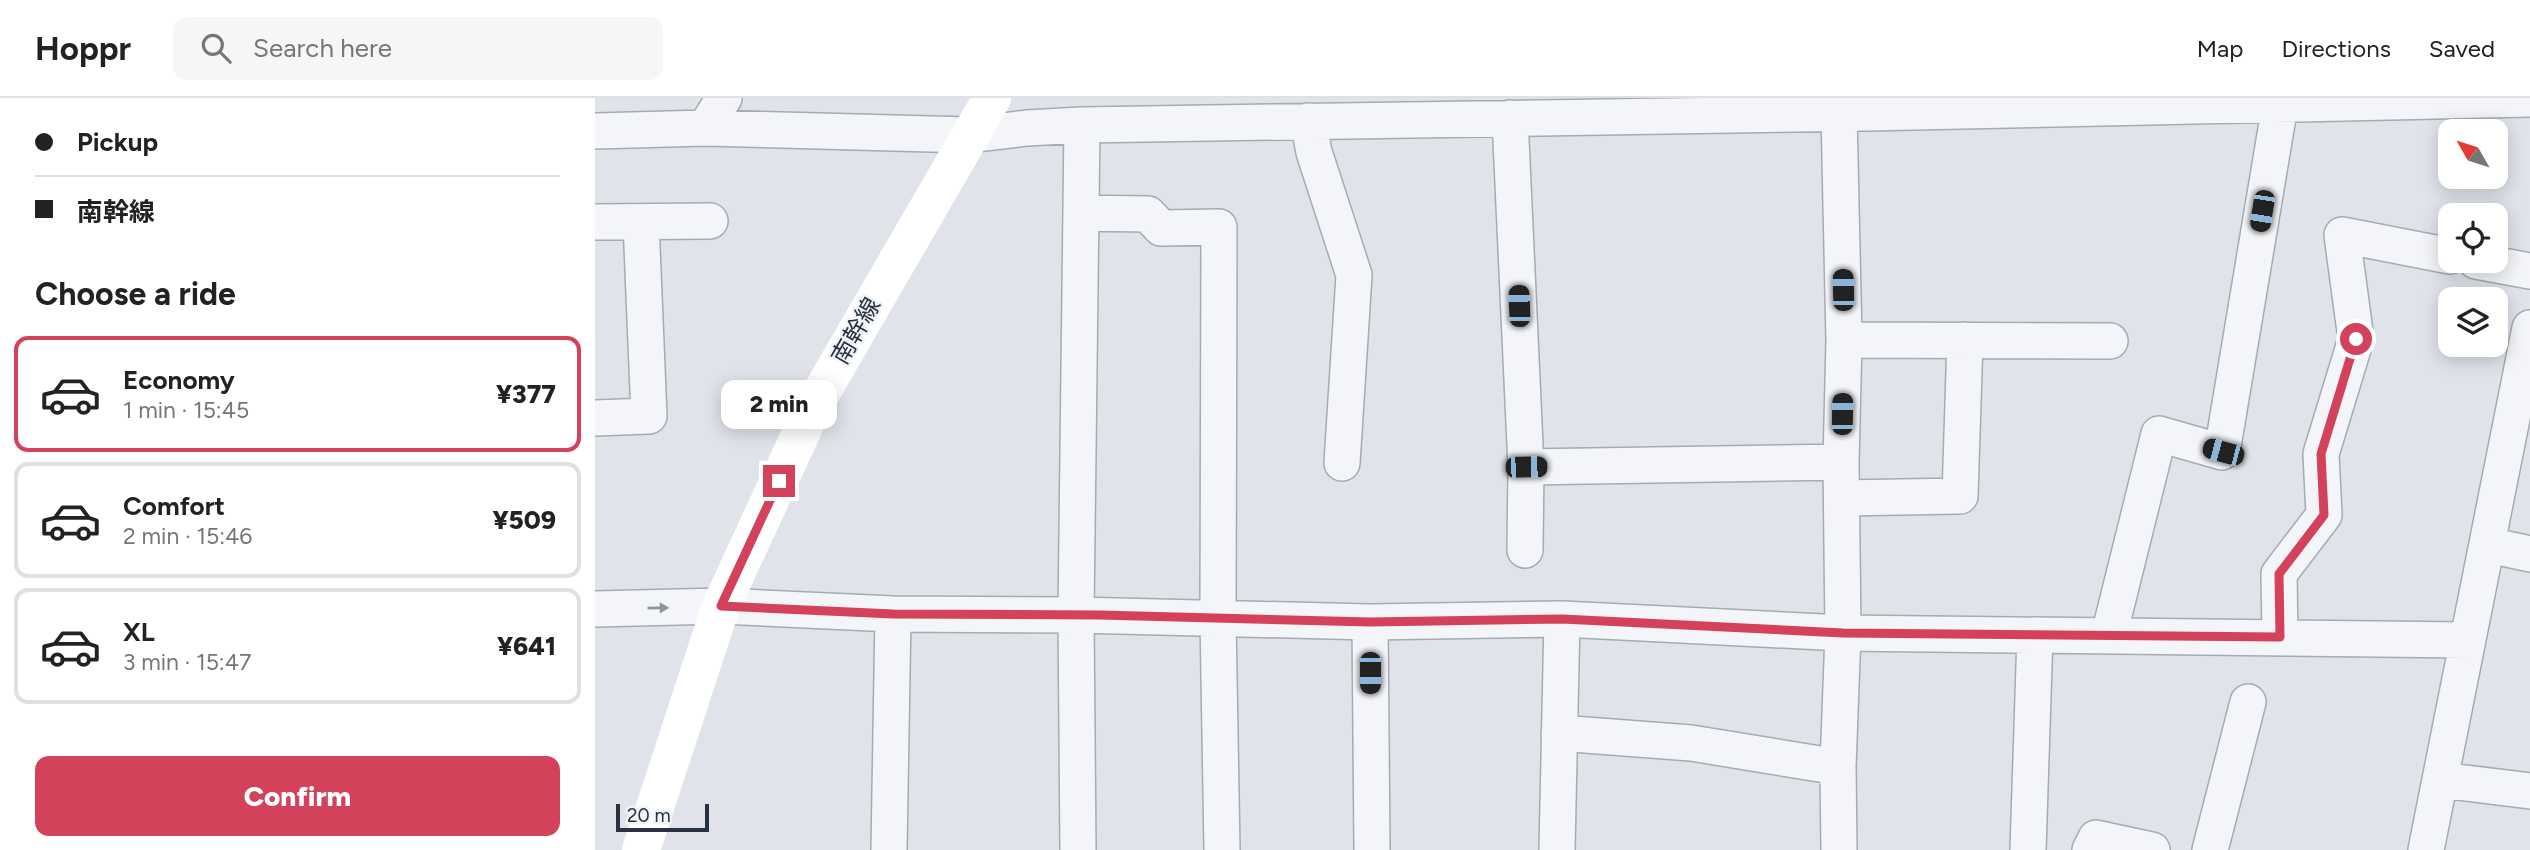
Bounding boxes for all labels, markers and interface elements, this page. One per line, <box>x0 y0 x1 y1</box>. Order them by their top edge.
search box <box>173 17 663 80</box>
text: Hoppr <box>35 29 131 68</box>
icon: search <box>197 29 235 67</box>
text: Search here <box>253 32 392 64</box>
text: Map <box>2197 34 2243 63</box>
text: Directions <box>2281 34 2391 63</box>
text: Saved <box>2429 34 2495 63</box>
north arrow <box>2438 119 2508 189</box>
map controls <box>2438 119 2508 357</box>
text: Pickup <box>77 126 158 158</box>
car <box>2249 189 2276 233</box>
text: 南幹線 <box>77 196 155 228</box>
button: locate <box>2438 203 2508 273</box>
car <box>1833 269 1854 311</box>
text: Choose a ride <box>35 275 236 313</box>
car <box>1508 285 1531 327</box>
button: layers <box>2438 287 2508 357</box>
street label: 南幹線 <box>825 292 886 369</box>
route start <box>2340 323 2372 355</box>
icon: car <box>39 363 102 426</box>
text: Economy <box>123 364 235 396</box>
text: ¥377 <box>496 378 556 410</box>
callout: 2 min <box>721 380 837 428</box>
text: 2 min <box>750 390 808 418</box>
car <box>1832 393 1853 435</box>
text: 1 min · 15:45 <box>123 396 249 424</box>
car <box>2200 436 2247 468</box>
car <box>1505 456 1548 478</box>
route end <box>763 465 795 497</box>
icon: car <box>39 489 102 552</box>
text: Comfort <box>123 490 225 522</box>
text: ¥509 <box>492 504 556 536</box>
text: 2 min · 15:46 <box>123 522 252 550</box>
one-way arrow <box>647 602 669 614</box>
icon: car <box>39 615 102 678</box>
text: XL <box>123 616 155 648</box>
text: ¥641 <box>497 630 556 662</box>
text: 3 min · 15:47 <box>123 648 251 676</box>
car <box>1360 652 1381 694</box>
button: Confirm <box>35 756 560 836</box>
scale bar <box>616 801 709 833</box>
text: 20 m <box>627 804 671 827</box>

